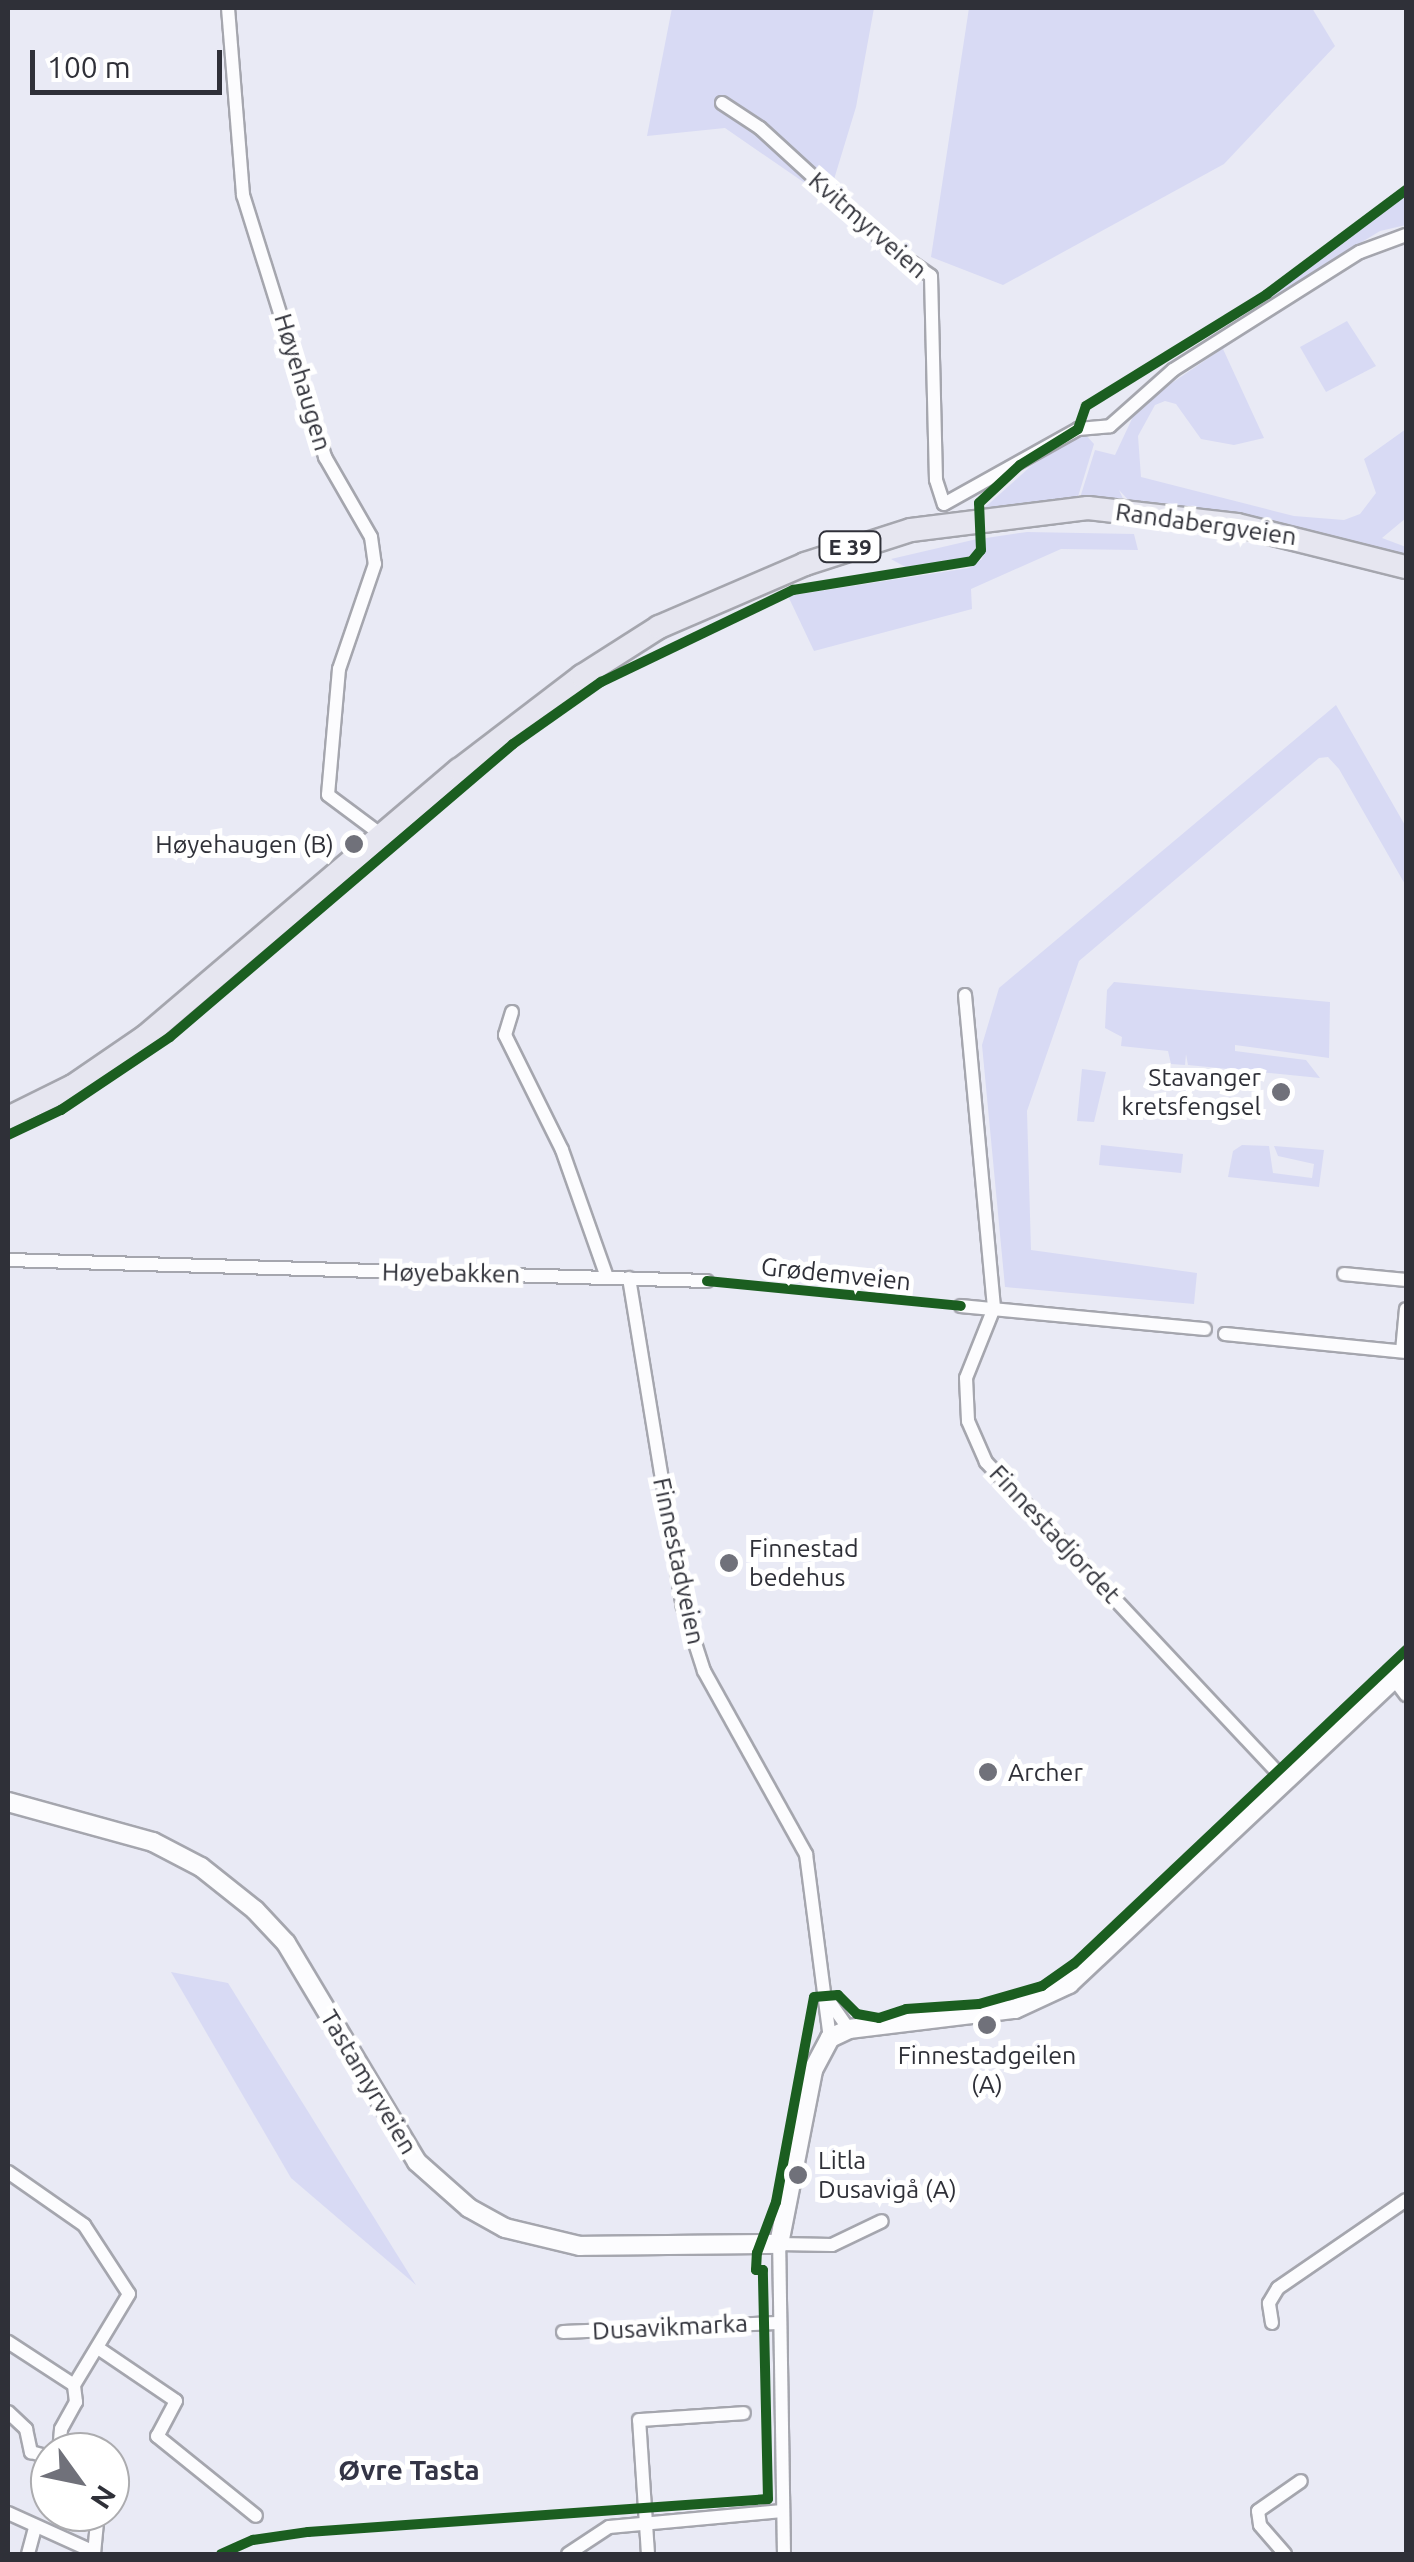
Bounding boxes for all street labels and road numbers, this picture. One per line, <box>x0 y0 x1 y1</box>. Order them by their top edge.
street label: Kvitmyrveien <box>803 165 933 285</box>
street label: Høyehaugen <box>268 310 338 454</box>
street label: Randabergveien <box>1114 496 1298 552</box>
road number: E 39 <box>818 530 882 564</box>
street label: Grødemveien <box>759 1251 913 1297</box>
street label: Høyebakken <box>382 1257 520 1289</box>
street label: Finnestadjordet <box>983 1459 1127 1609</box>
street label: Finnestadveien <box>647 1475 711 1647</box>
street label: Tastamyrveien <box>314 2004 424 2160</box>
street label: Dusavikmarka <box>591 2308 749 2346</box>

